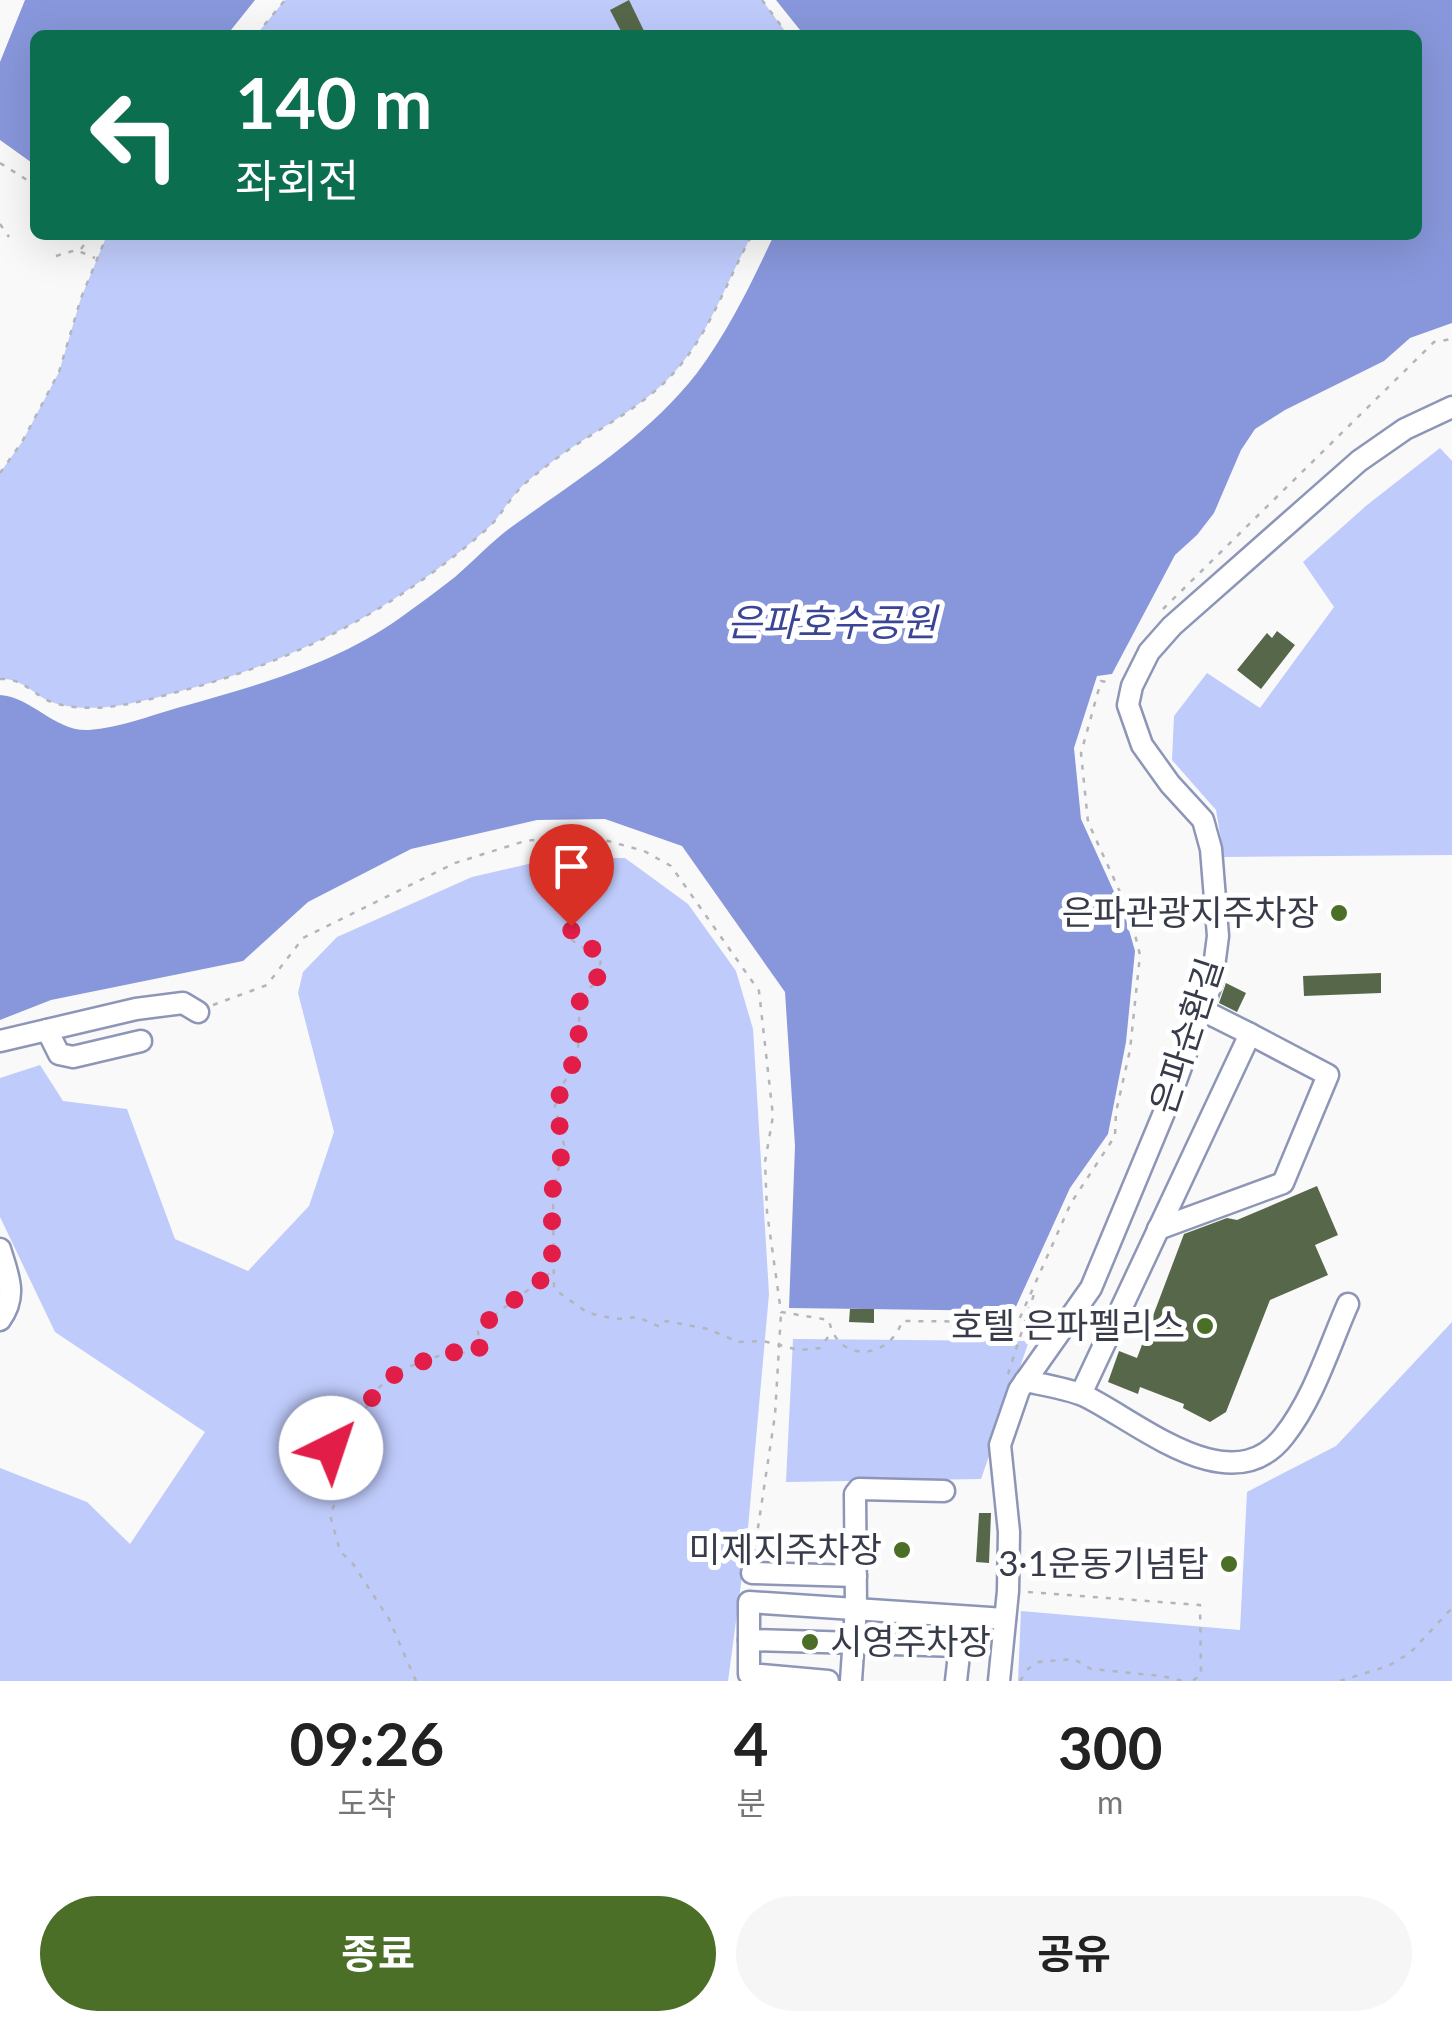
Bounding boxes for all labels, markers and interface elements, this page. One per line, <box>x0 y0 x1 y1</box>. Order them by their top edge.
text: 140 m <box>235 60 432 144</box>
icon: left <box>70 70 200 200</box>
text: 좌회전 <box>235 153 359 207</box>
water label: 은파호수공원 <box>727 598 940 644</box>
pin <box>529 824 614 927</box>
icon: arrive <box>544 839 599 894</box>
place label: 은파관광지주차장 <box>1061 890 1319 932</box>
marker: 은파관광지주차장 <box>1328 902 1350 924</box>
street label: 은파순환길 <box>1140 952 1230 1118</box>
place label: 호텔 은파펠리스 <box>951 1303 1185 1345</box>
marker: 호텔 은파펠리스 <box>1194 1315 1216 1337</box>
position arrow <box>279 1396 383 1500</box>
place label: 미제지주차장 <box>689 1527 882 1569</box>
marker: 미제지주차장 <box>891 1539 913 1561</box>
place label: 3·1운동기념탑 <box>998 1541 1209 1583</box>
marker: 3·1운동기념탑 <box>1218 1553 1240 1575</box>
place label: 시영주차장 <box>830 1619 991 1661</box>
marker: 시영주차장 <box>799 1631 821 1653</box>
text: 09:26 <box>290 1707 444 1779</box>
text: 4 <box>734 1707 769 1779</box>
text: 300 <box>1058 1711 1162 1783</box>
text: m <box>1097 1782 1123 1821</box>
text: 도착 <box>337 1783 396 1822</box>
text: 분 <box>736 1783 766 1822</box>
button: 종료 <box>40 1896 716 2011</box>
button: 공유 <box>736 1896 1412 2011</box>

